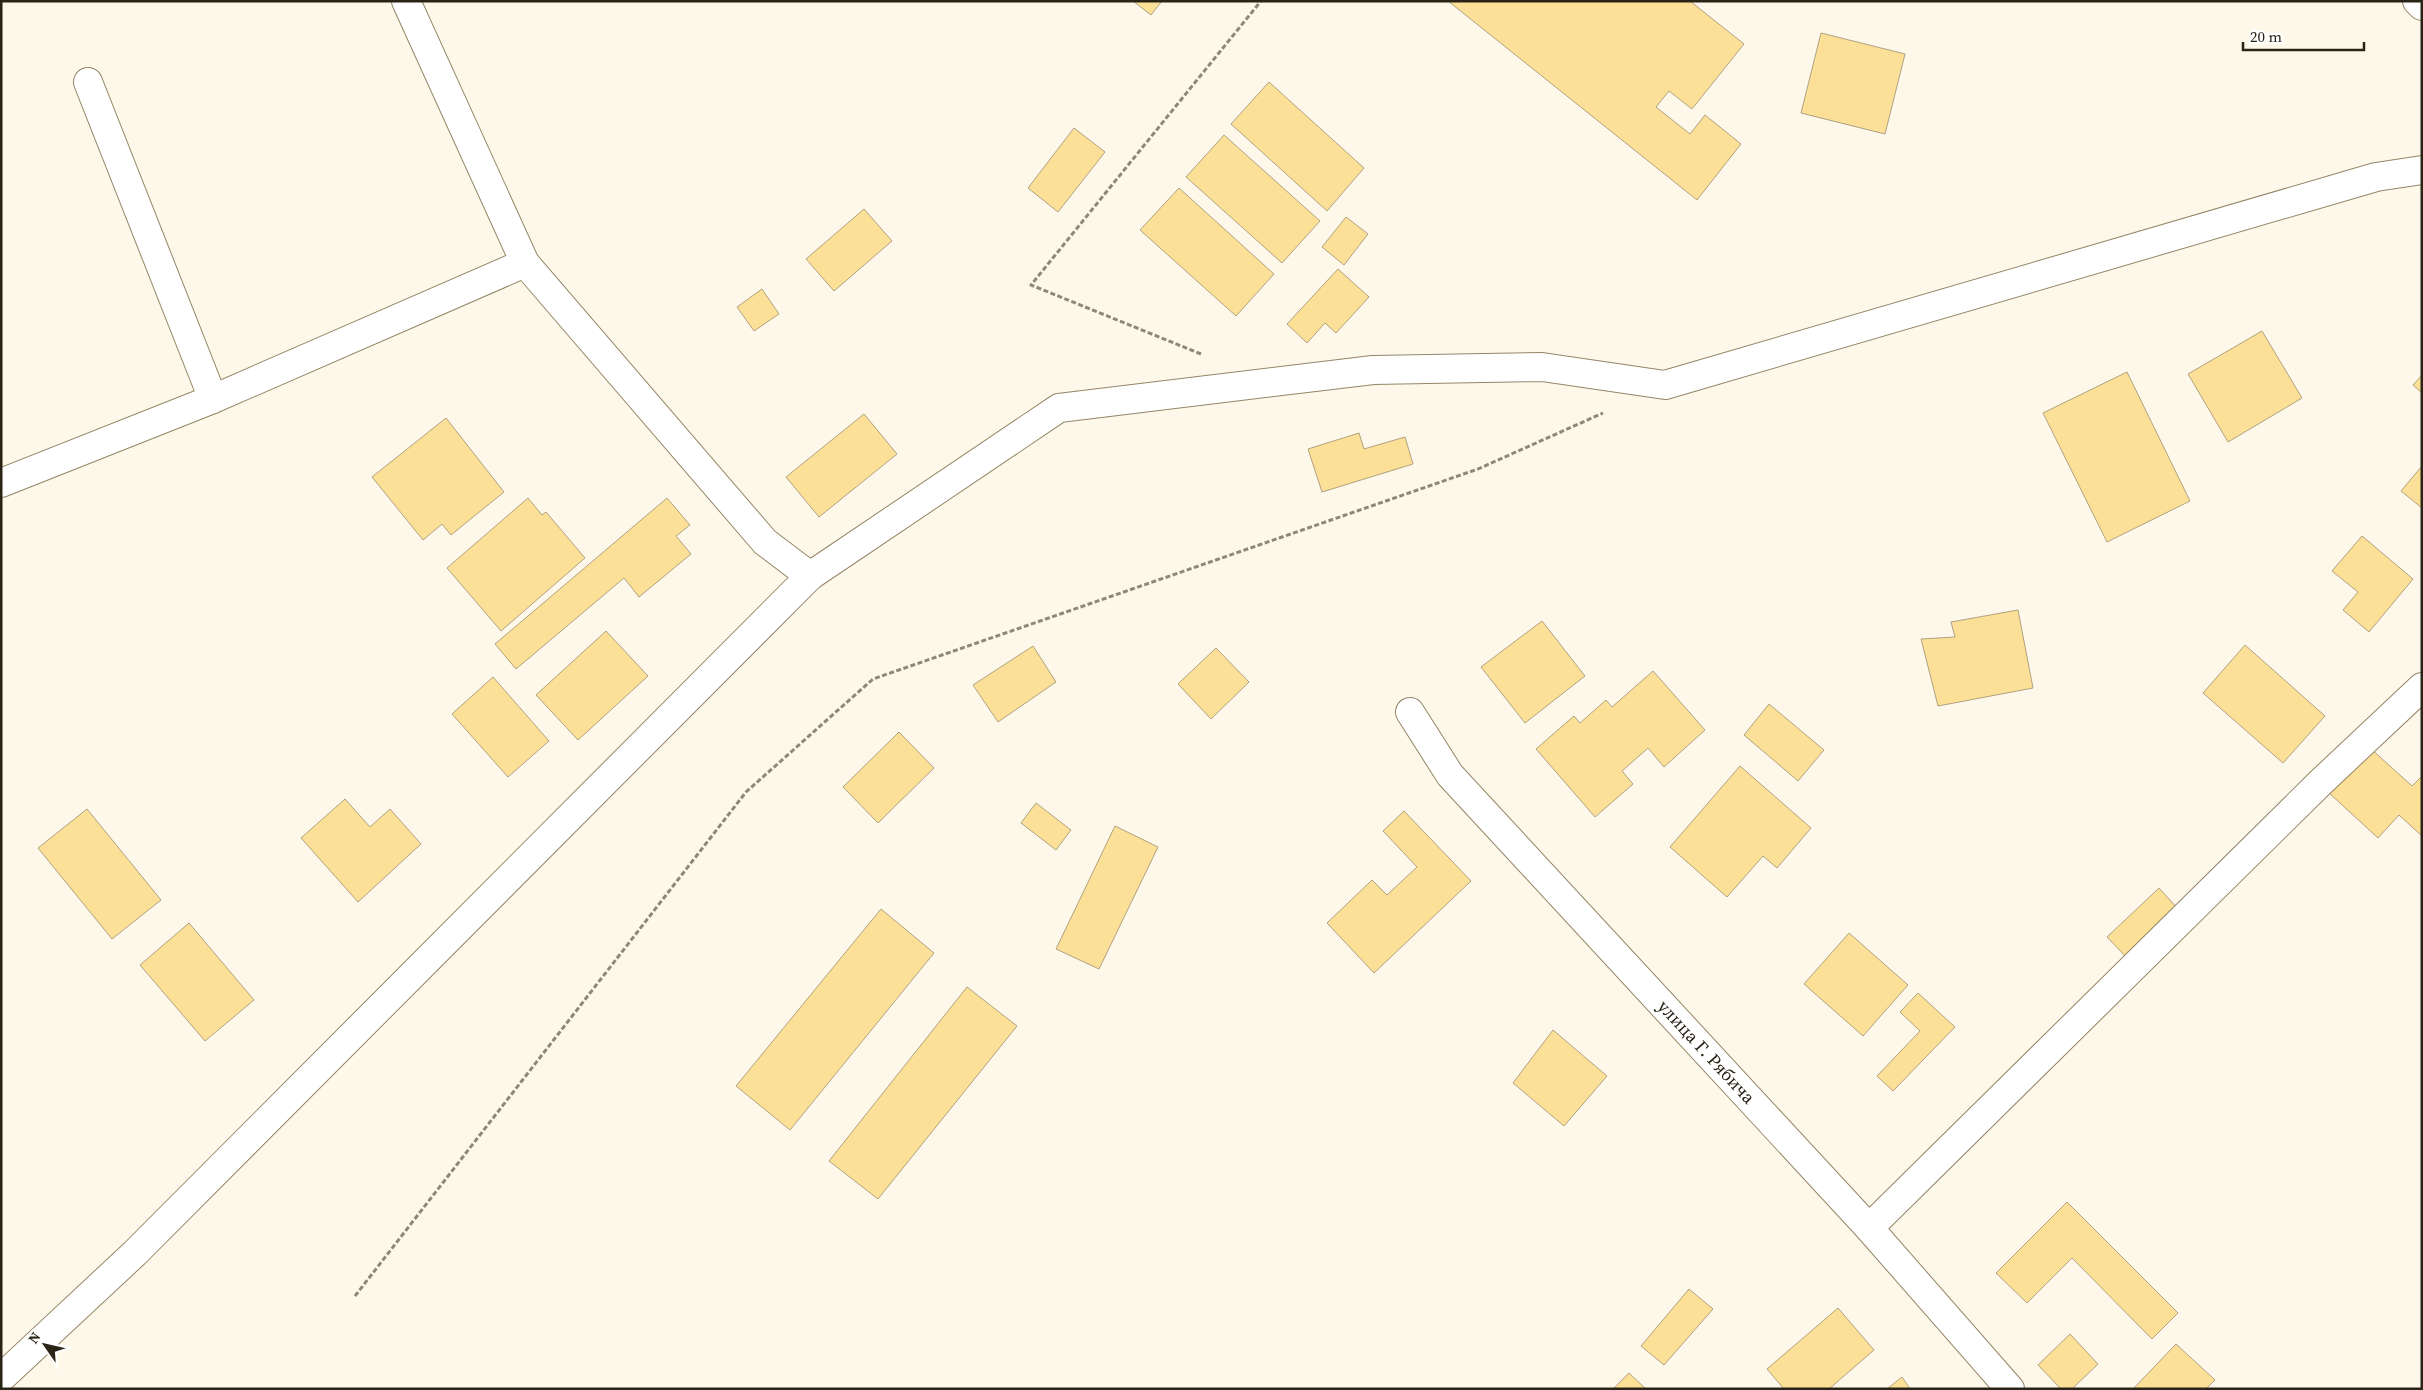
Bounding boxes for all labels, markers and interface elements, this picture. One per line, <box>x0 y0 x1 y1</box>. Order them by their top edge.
scale bar <box>2243 20 2364 52</box>
text: 20 m <box>2250 26 2282 47</box>
street label: улица Г. Рябича <box>1652 994 1762 1110</box>
north arrow <box>20 1320 70 1370</box>
text: N <box>23 1328 45 1348</box>

